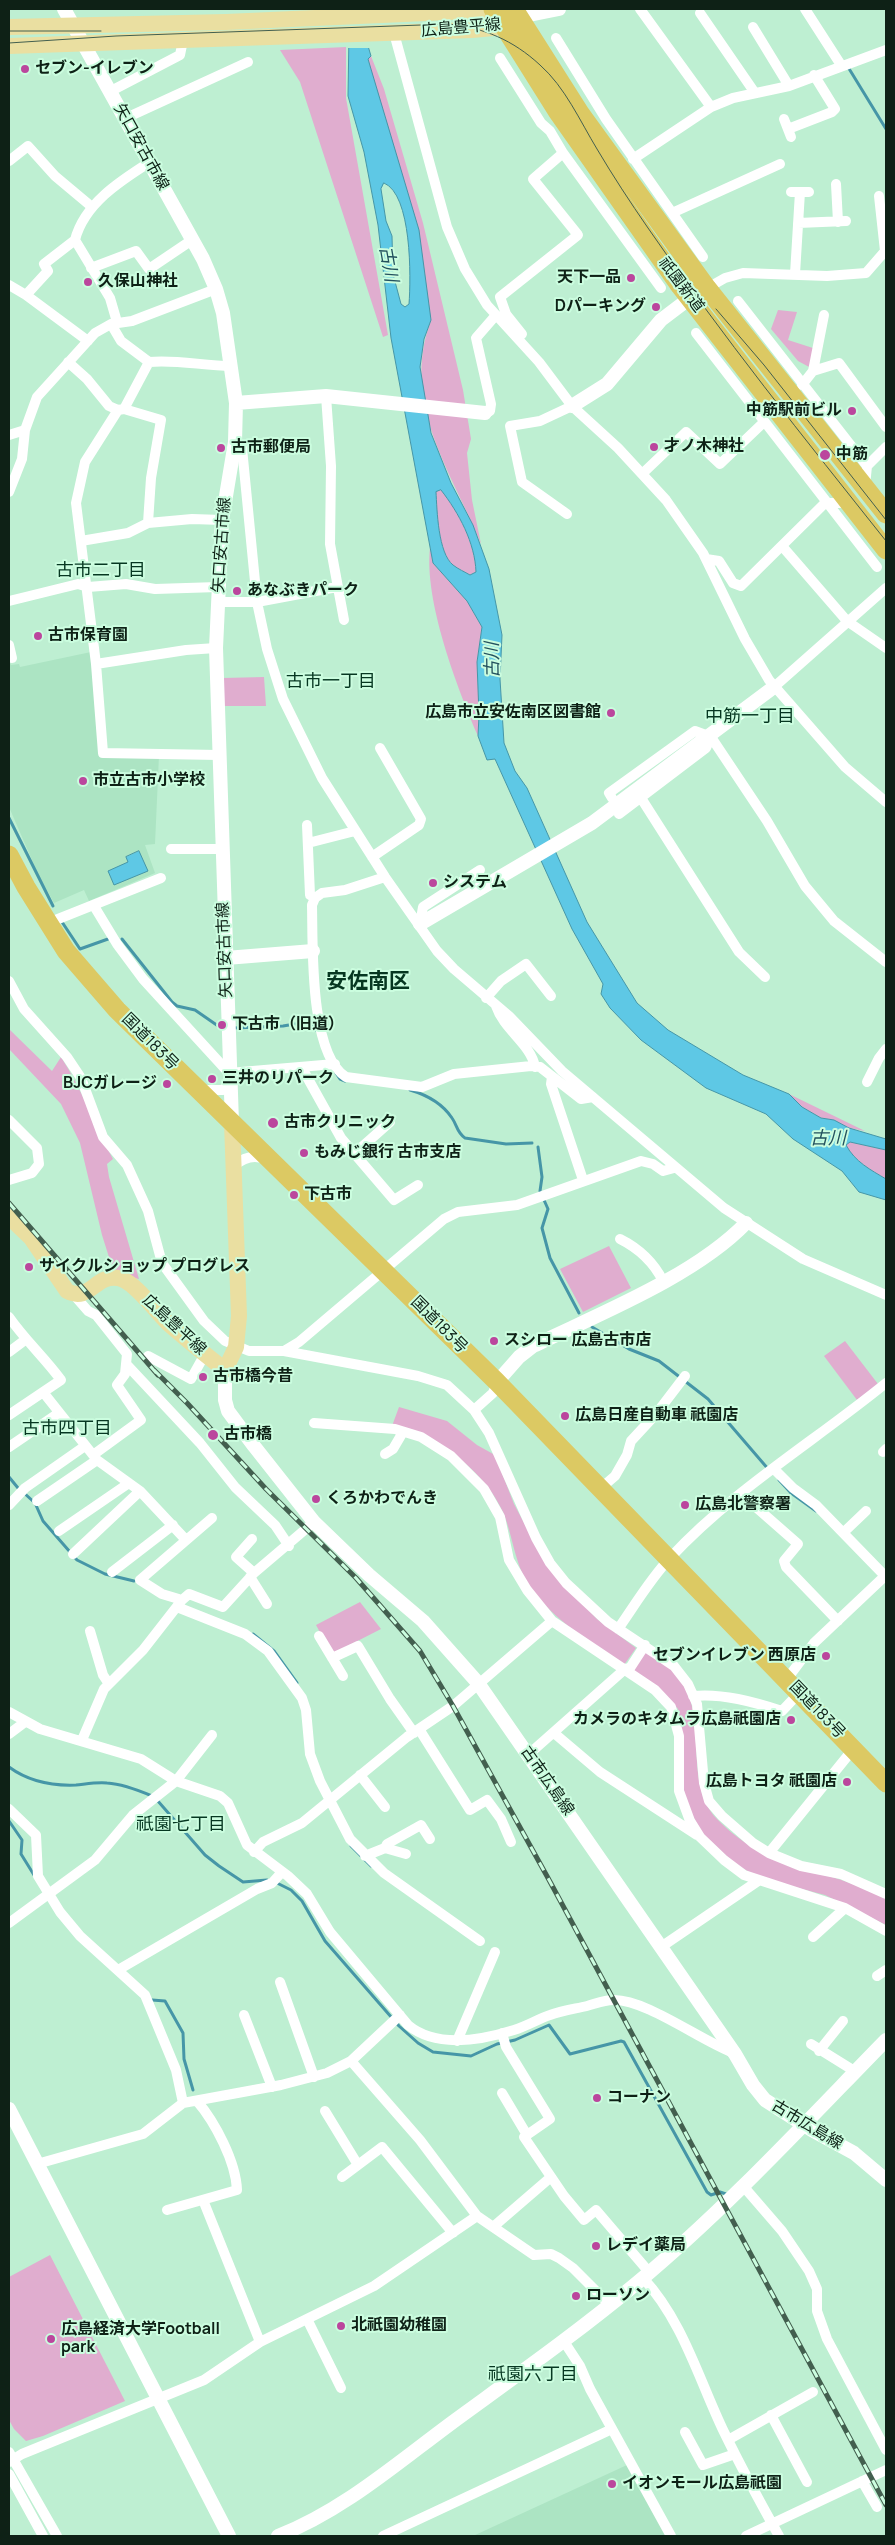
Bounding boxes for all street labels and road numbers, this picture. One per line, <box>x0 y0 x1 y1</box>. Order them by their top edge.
street label: 広島豊平線 <box>420 15 502 41</box>
street label: 矢口安古市線 <box>109 100 173 194</box>
street label: 祇園新道 <box>654 254 708 316</box>
street label: 矢口安古市線 <box>209 496 235 594</box>
street label: 矢口安古市線 <box>214 902 236 998</box>
street label: 国道183号 <box>118 1010 182 1074</box>
street label: 広島豊平線 <box>138 1291 210 1359</box>
street label: 国道183号 <box>407 1293 471 1357</box>
street label: 国道183号 <box>785 1677 849 1743</box>
street label: 古市広島線 <box>516 1743 578 1819</box>
street label: 古市広島線 <box>768 2096 846 2154</box>

